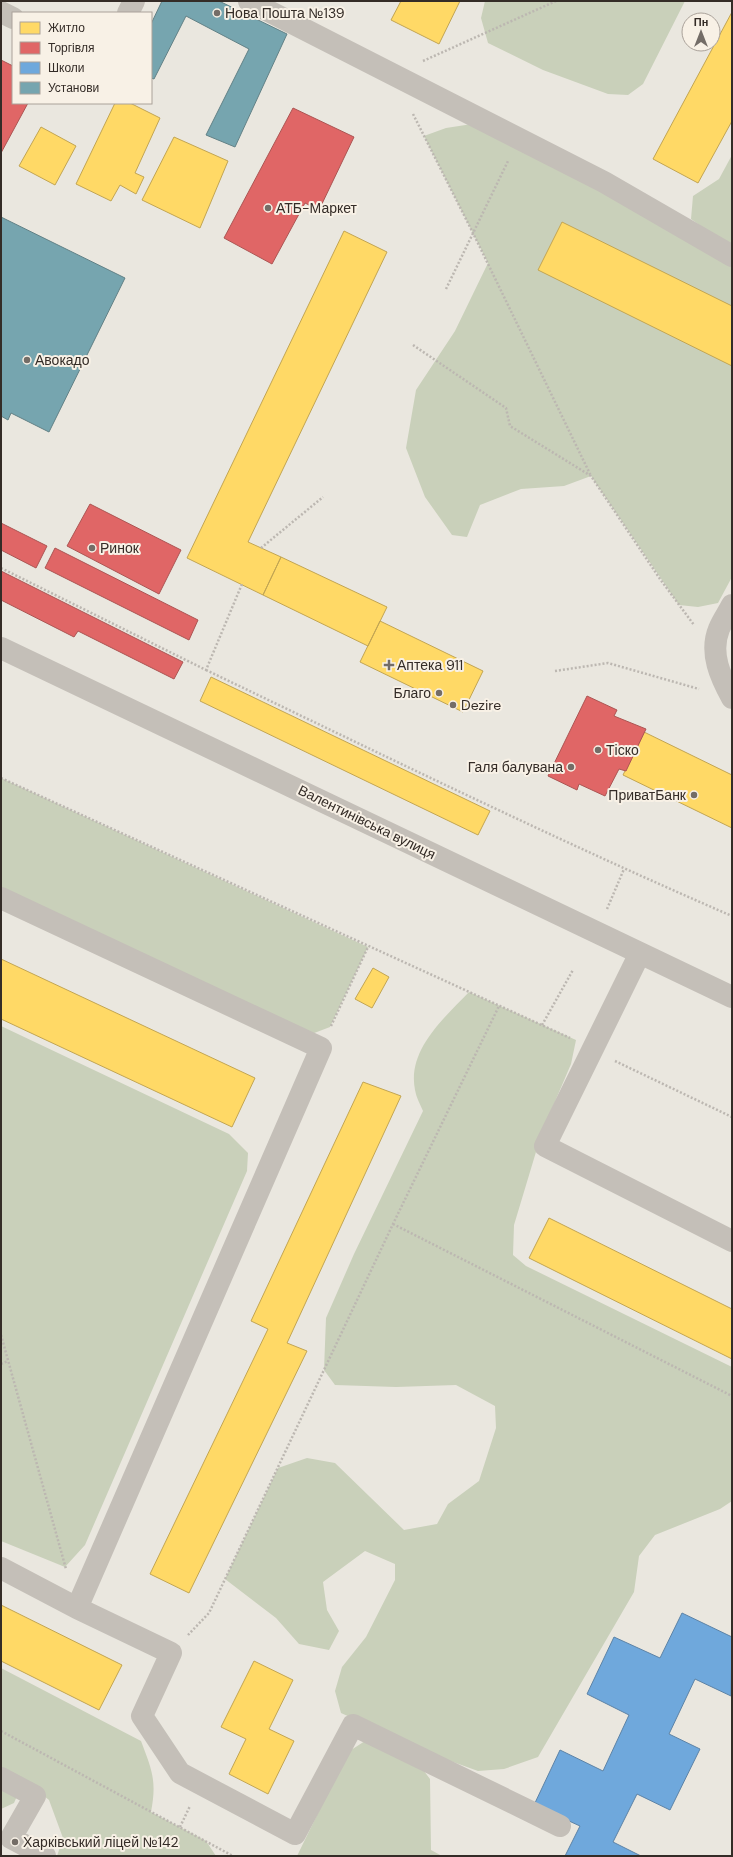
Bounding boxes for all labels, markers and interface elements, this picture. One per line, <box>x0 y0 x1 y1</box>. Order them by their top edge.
place label: Нова Пошта №139 <box>225 4 345 22</box>
marker: Нова Пошта №139 <box>212 8 222 18</box>
legend <box>12 12 152 104</box>
north arrow <box>681 12 721 52</box>
text: Пн <box>694 15 708 29</box>
text: Житло <box>48 20 85 36</box>
text: Торгівля <box>48 40 94 56</box>
text: Школи <box>48 60 85 76</box>
text: Установи <box>48 80 99 96</box>
place label: АТБ-Маркет <box>276 199 358 217</box>
marker: АТБ-Маркет <box>263 203 273 213</box>
place label: Авокадо <box>35 351 90 369</box>
marker: Авокадо <box>22 355 32 365</box>
place label: Ринок <box>100 539 140 557</box>
marker: Ринок <box>87 543 97 553</box>
place label: Аптека 911 <box>397 656 463 674</box>
marker: Аптека 911 <box>384 660 394 670</box>
place label: Благо <box>393 684 431 702</box>
marker: Благо <box>434 688 444 698</box>
place label: Dezire <box>461 696 501 714</box>
marker: Dezire <box>448 700 458 710</box>
place label: Тіско <box>606 741 639 759</box>
marker: Тіско <box>593 745 603 755</box>
place label: Галя балувана <box>468 758 563 776</box>
marker: Галя балувана <box>566 762 576 772</box>
street label: Валентинівська вулиця <box>295 781 439 863</box>
place label: ПриватБанк <box>608 786 687 804</box>
marker: ПриватБанк <box>689 790 699 800</box>
place label: Харківський ліцей №142 <box>23 1833 179 1851</box>
marker: Харківський ліцей №142 <box>10 1837 20 1847</box>

